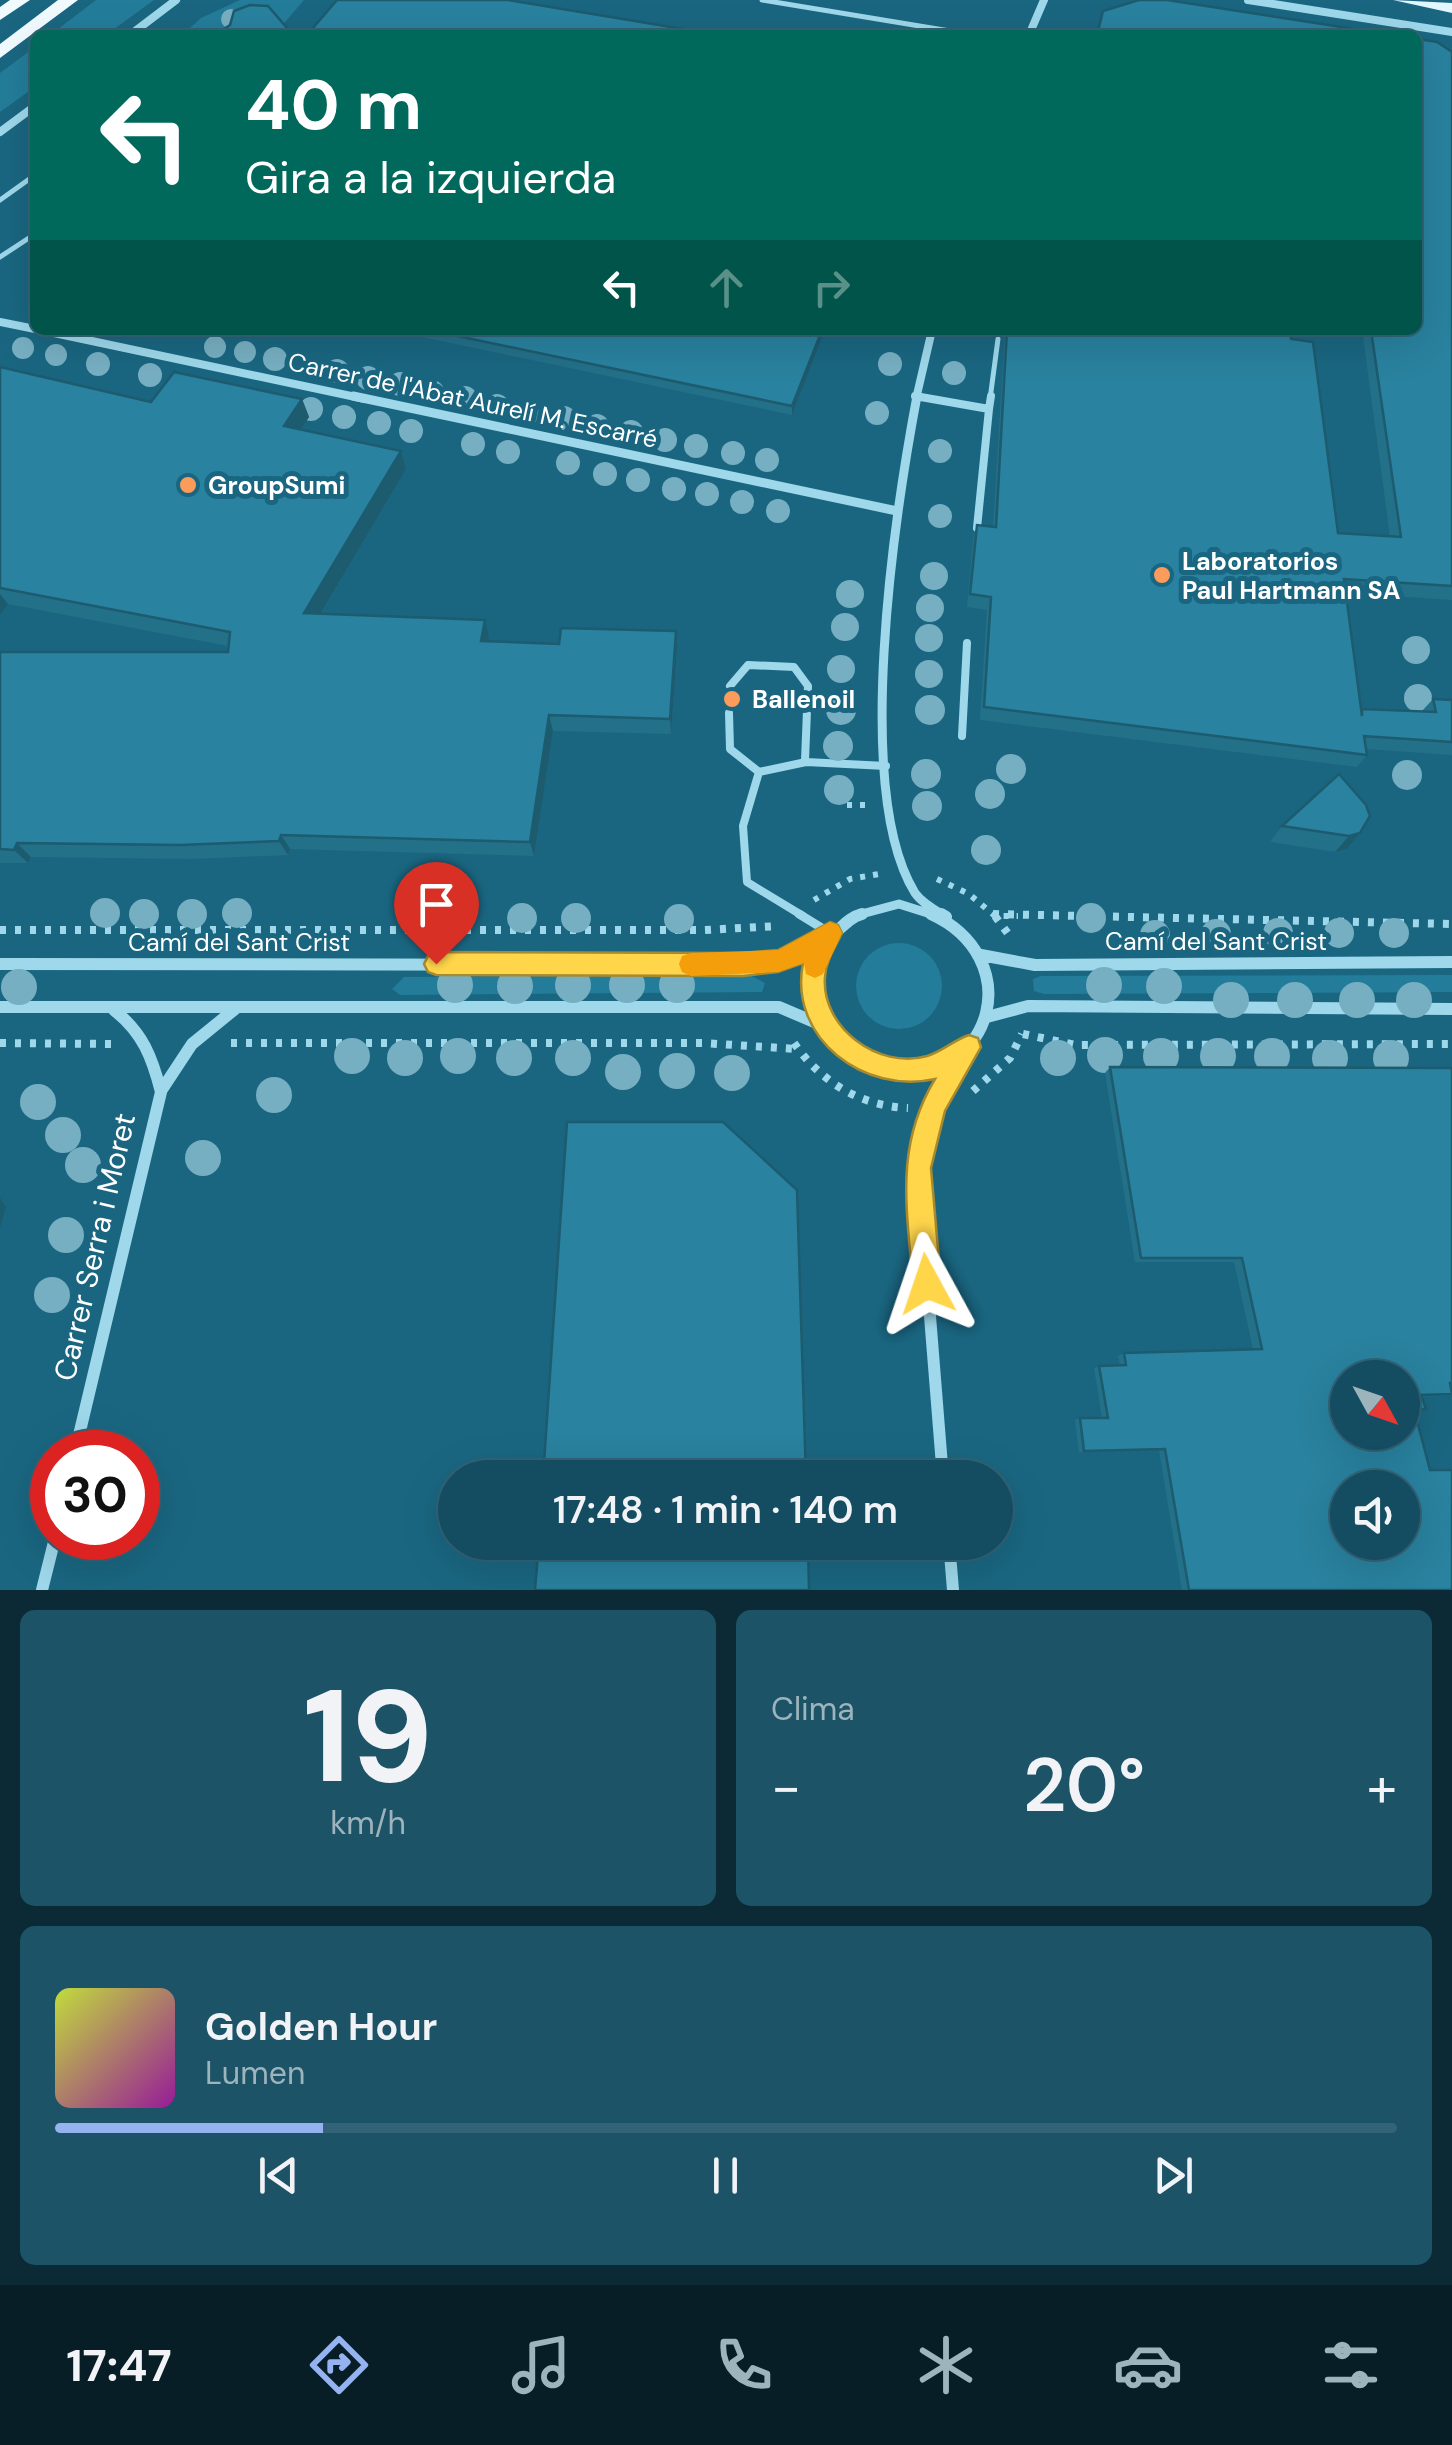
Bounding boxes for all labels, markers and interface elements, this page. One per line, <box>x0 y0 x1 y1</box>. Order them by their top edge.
text: 40 m <box>245 60 422 151</box>
icon: left <box>80 70 210 200</box>
text: Gira a la izquierda <box>245 148 616 207</box>
icon: left <box>594 260 649 315</box>
icon: ahead <box>699 260 754 315</box>
icon: right <box>804 260 859 315</box>
street label: Carrer de l'Abat Aurelí M. Escarré <box>285 345 661 456</box>
place label: GroupSumi <box>208 469 345 502</box>
marker: GroupSumi <box>177 474 199 496</box>
place label: Laboratorios Paul Hartmann SA <box>1182 545 1401 607</box>
marker: Laboratorios Paul Hartmann SA <box>1151 564 1173 586</box>
place label: Ballenoil <box>752 683 855 716</box>
marker: Ballenoil <box>721 688 743 710</box>
pin <box>394 862 479 965</box>
icon: arrive <box>409 877 464 932</box>
street label: Camí del Sant Crist <box>1105 925 1327 958</box>
street label: Camí del Sant Crist <box>128 926 350 959</box>
street label: Carrer Serra i Moret <box>45 1109 144 1385</box>
position arrow <box>875 1232 979 1336</box>
north arrow <box>1330 1360 1420 1450</box>
map controls <box>1330 1360 1420 1560</box>
speed limit sign: 30 <box>30 1430 160 1560</box>
button: sound <box>1330 1470 1420 1560</box>
text: 17:48 · 1 min · 140 m <box>553 1485 898 1535</box>
text: 19 <box>303 1652 433 1821</box>
text: Clima <box>771 1688 855 1730</box>
text: 20° <box>1023 1737 1145 1834</box>
text: − <box>771 1751 801 1823</box>
text: + <box>1367 1751 1397 1823</box>
text: km/h <box>330 1802 406 1844</box>
text: Golden Hour <box>205 2002 437 2052</box>
text: Lumen <box>205 2052 305 2094</box>
icon: previous <box>251 2148 306 2203</box>
icon: pause <box>698 2148 753 2203</box>
icon: next <box>1146 2148 1201 2203</box>
icon: directions <box>304 2330 374 2400</box>
icon: music <box>506 2330 576 2400</box>
icon: phone <box>709 2330 779 2400</box>
icon: climate <box>911 2330 981 2400</box>
icon: car <box>1113 2330 1183 2400</box>
icon: filters <box>1316 2330 1386 2400</box>
text: 17:47 <box>66 2336 172 2395</box>

